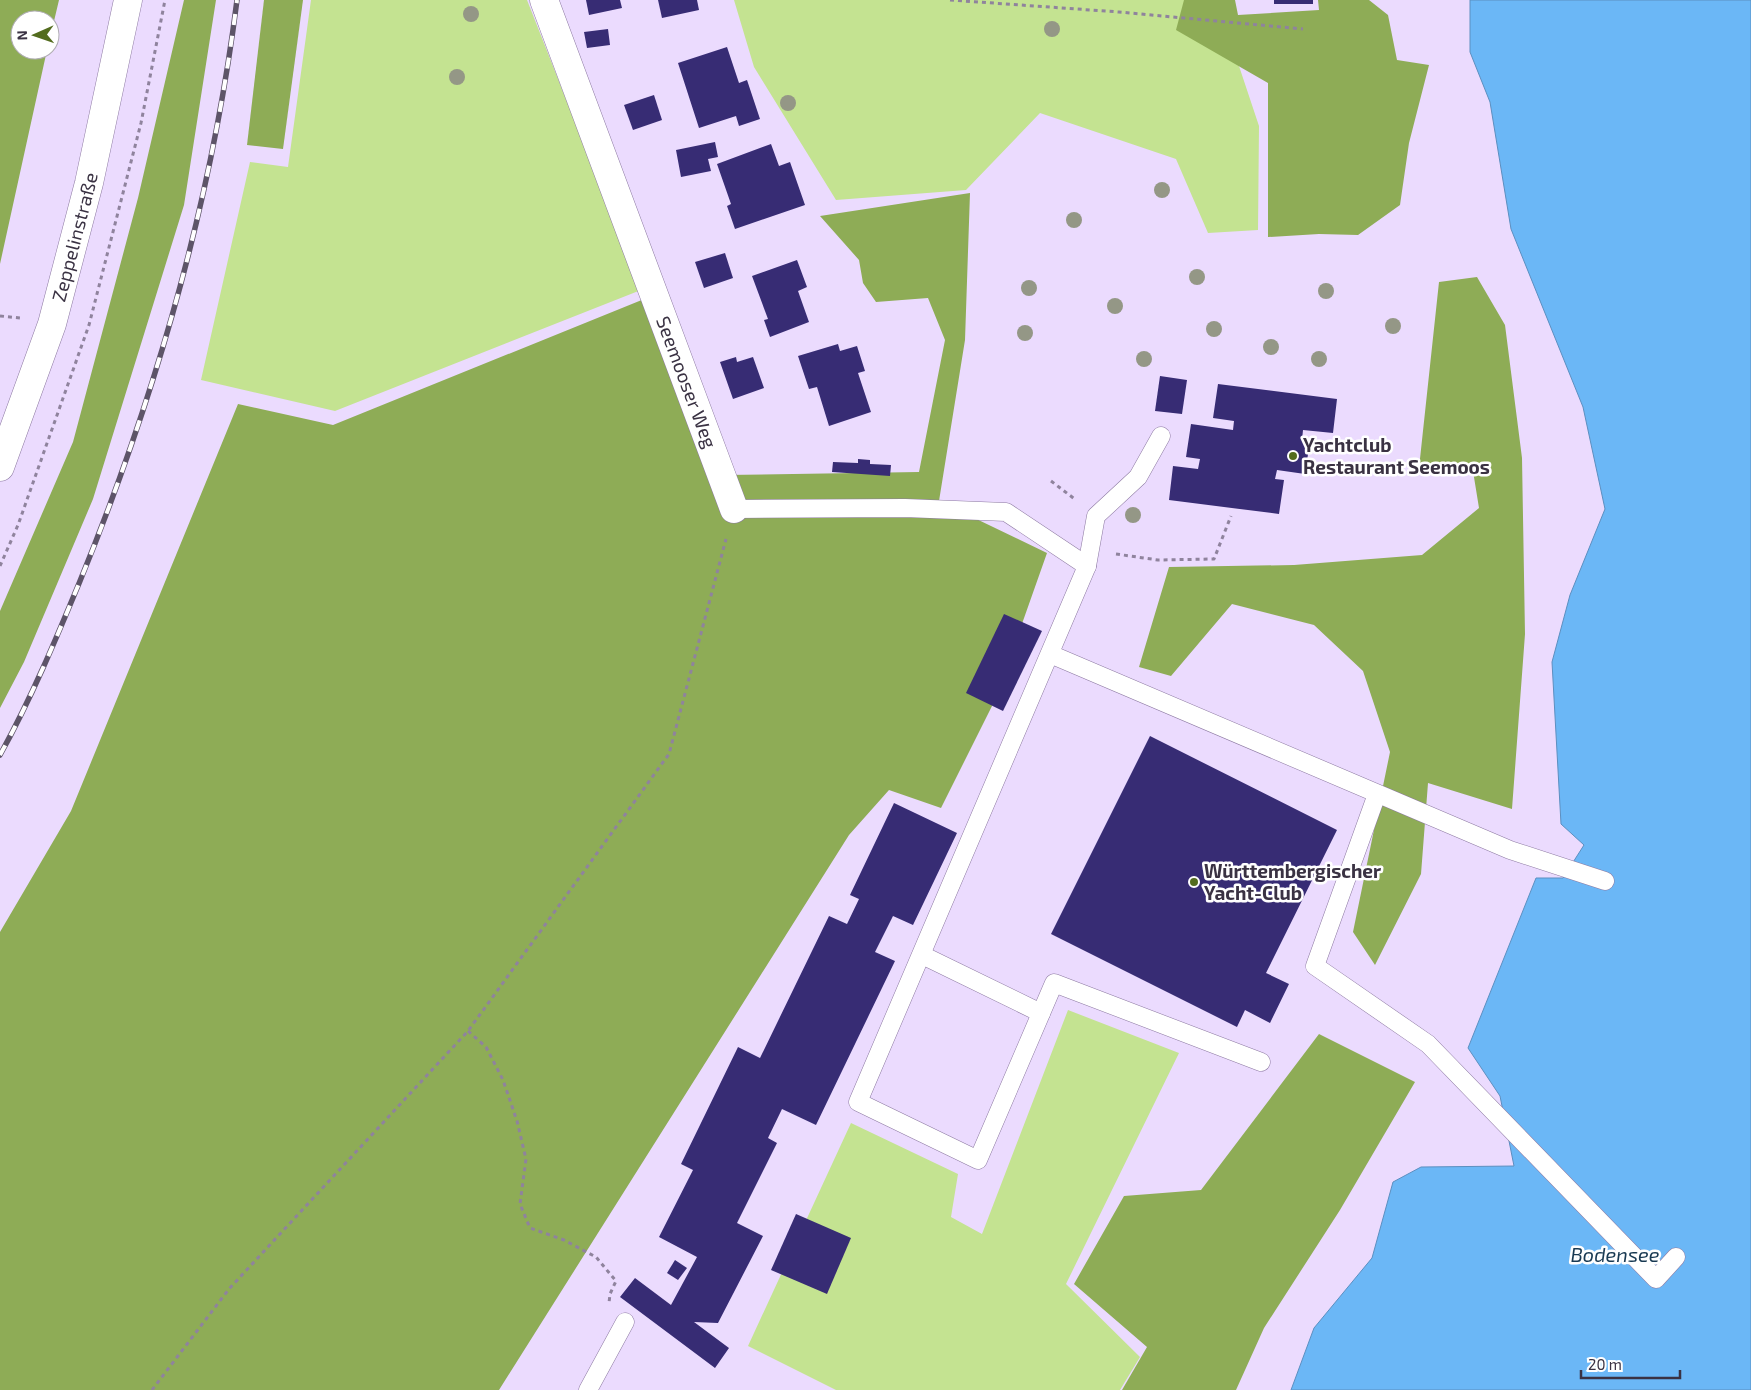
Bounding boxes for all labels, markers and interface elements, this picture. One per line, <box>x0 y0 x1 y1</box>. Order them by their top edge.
north arrow <box>10 10 60 60</box>
text: N <box>13 30 30 41</box>
street label: Zeppelinstraße <box>46 170 102 304</box>
street label: Seemooser Weg <box>652 313 722 452</box>
place label: Yachtclub Restaurant Seemoos <box>1303 433 1490 478</box>
marker: Yachtclub Restaurant Seemoos <box>1287 450 1299 462</box>
place label: Württembergischer Yacht-Club <box>1204 859 1381 904</box>
marker: Württembergischer Yacht-Club <box>1188 876 1200 888</box>
water label: Bodensee <box>1571 1242 1660 1266</box>
scale bar <box>1581 1348 1680 1380</box>
text: 20 m <box>1588 1355 1622 1373</box>

